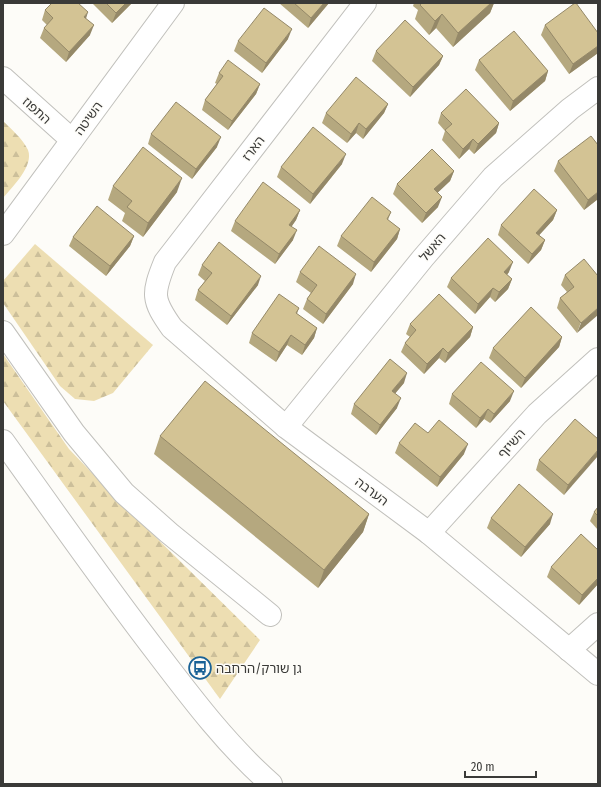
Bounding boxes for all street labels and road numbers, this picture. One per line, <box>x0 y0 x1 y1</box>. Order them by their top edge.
street label: התפוז <box>19 94 54 127</box>
street label: השיטה <box>71 99 106 138</box>
street label: הארז <box>239 133 268 164</box>
street label: האשל <box>416 230 449 265</box>
street label: השיזף <box>494 426 528 461</box>
street label: הערבה <box>352 474 391 509</box>

